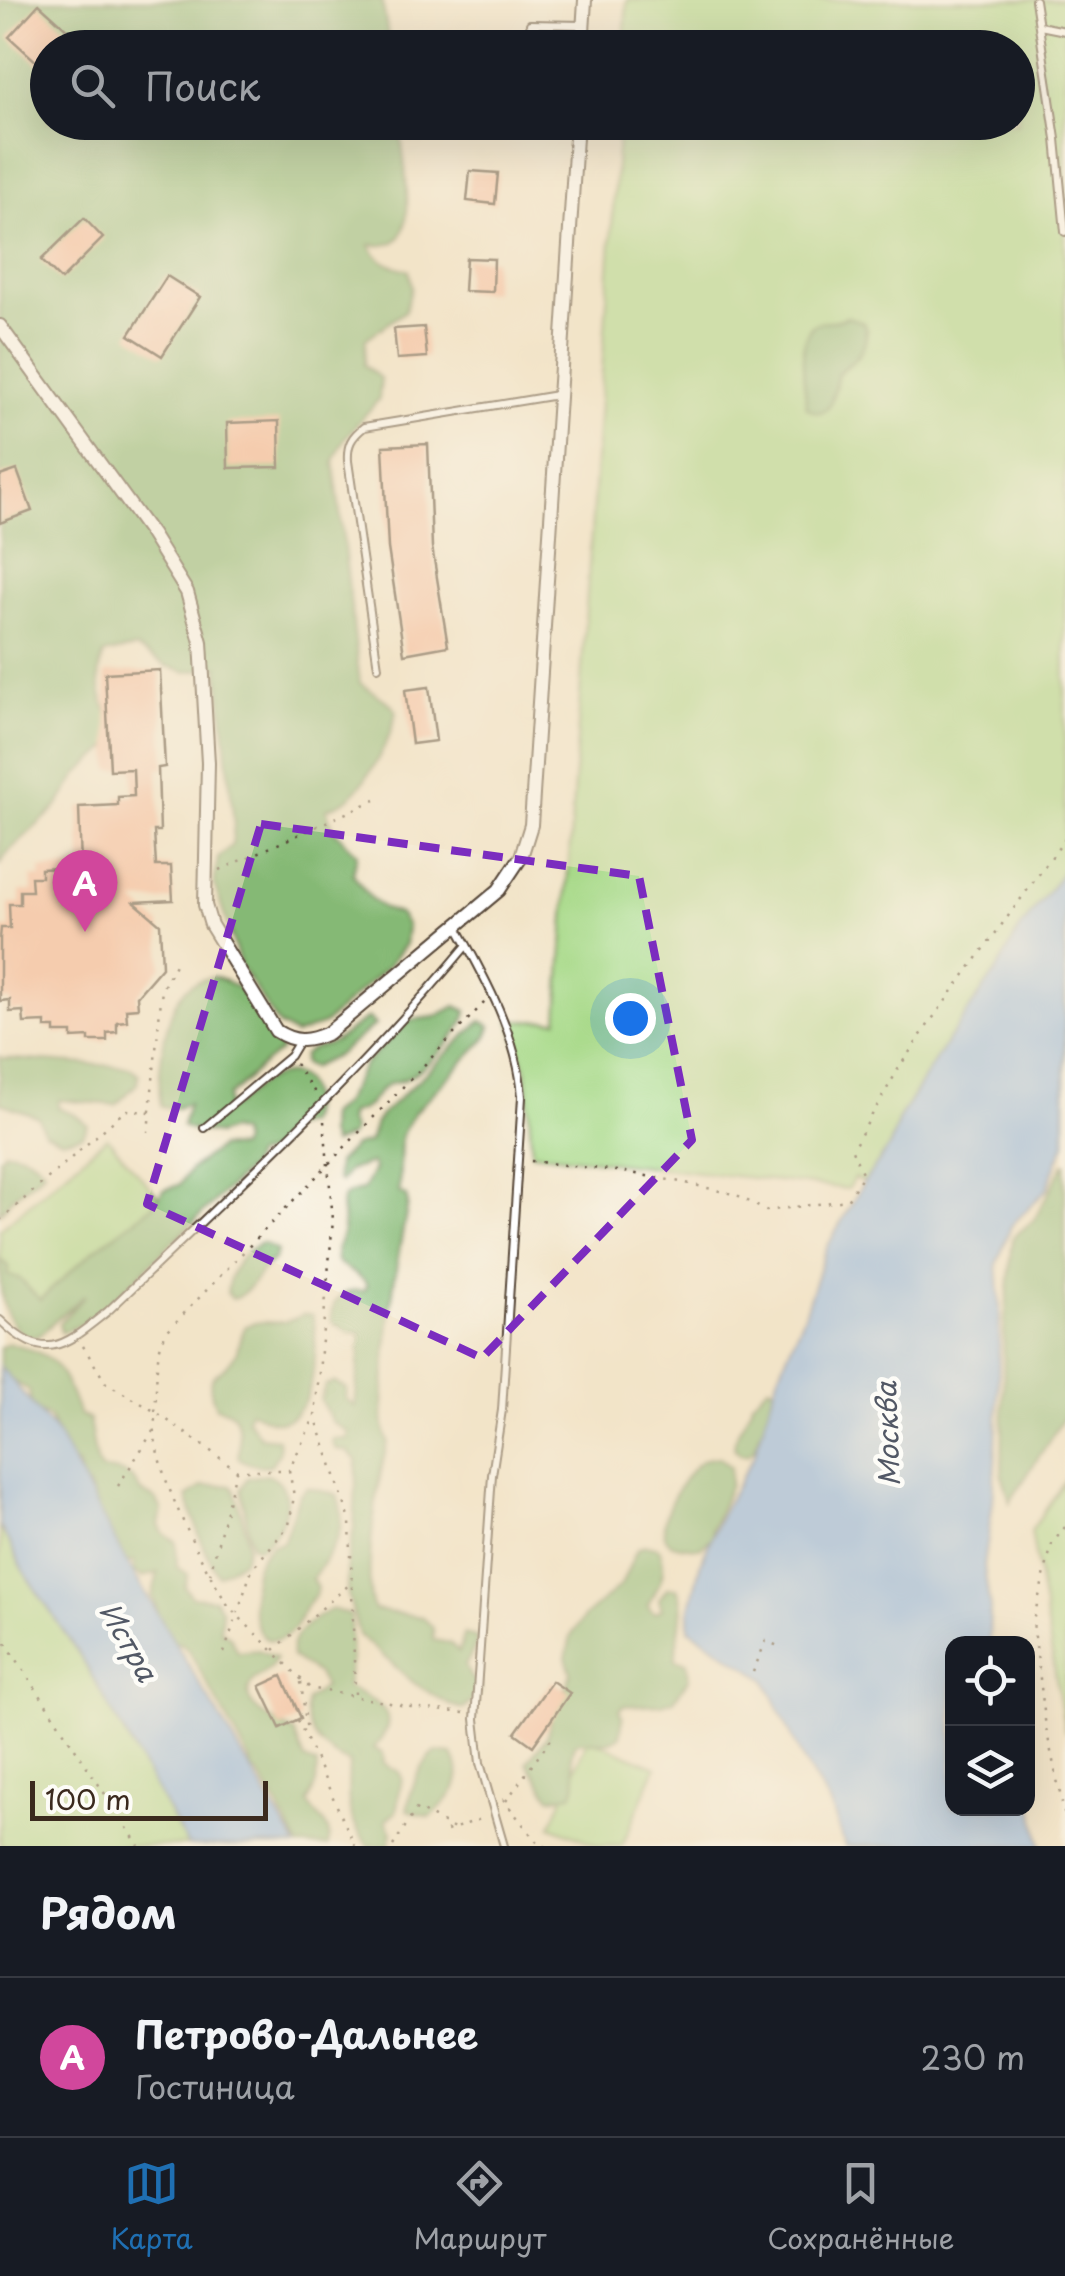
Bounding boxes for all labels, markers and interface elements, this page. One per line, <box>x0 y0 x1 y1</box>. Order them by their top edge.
search box <box>30 30 1035 140</box>
text: Поиск <box>145 57 260 114</box>
icon: search <box>65 58 120 113</box>
pin: A <box>52 850 118 932</box>
your location <box>605 993 656 1044</box>
water label: Москва <box>863 1380 910 1487</box>
water label: Истра <box>89 1594 170 1690</box>
map controls <box>945 1636 1035 1816</box>
button: locate <box>945 1636 1035 1726</box>
button: layers <box>945 1726 1035 1816</box>
scale bar <box>30 1776 268 1820</box>
text: 100 m <box>45 1777 131 1820</box>
text: Рядом <box>40 1880 177 1943</box>
text: Петрово-Дальнее <box>135 2005 478 2062</box>
text: A <box>60 2033 85 2081</box>
text: 230 m <box>920 2033 1025 2081</box>
text: Гостиница <box>135 2062 295 2110</box>
tab: Карта <box>111 2156 193 2259</box>
tab: Маршрут <box>414 2156 546 2259</box>
tab: Сохранённые <box>767 2156 954 2259</box>

